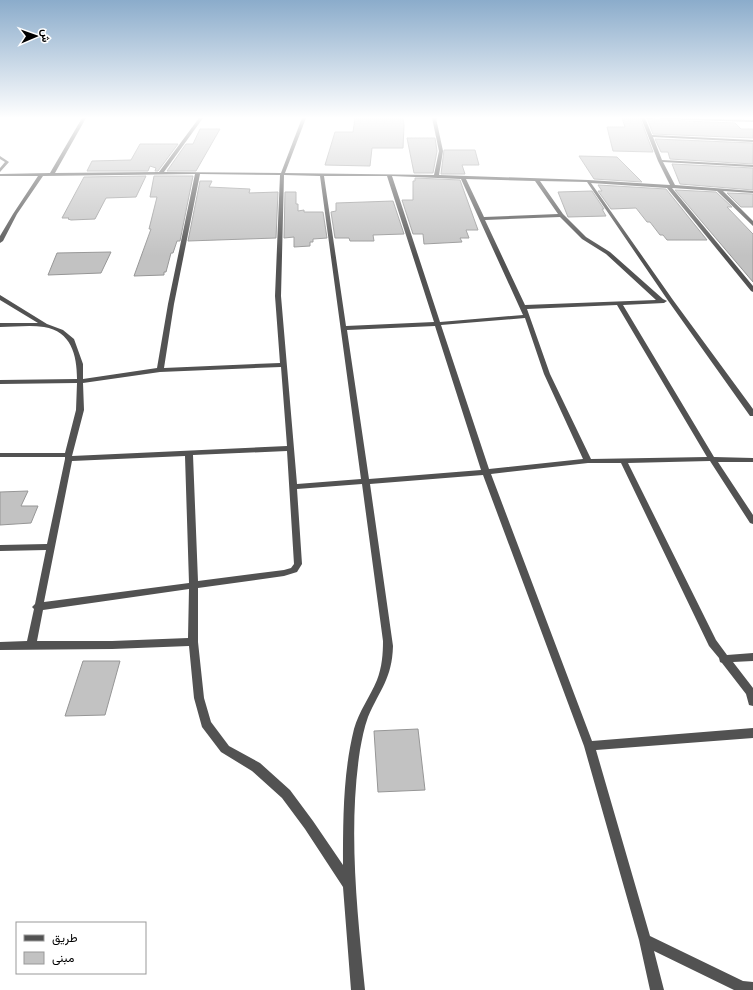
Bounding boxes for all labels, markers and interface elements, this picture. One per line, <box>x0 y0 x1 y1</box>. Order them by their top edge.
north arrow <box>16 16 56 56</box>
text: ش <box>39 29 52 43</box>
legend <box>16 922 146 974</box>
text: طريق <box>52 931 78 946</box>
text: مبنى <box>52 951 74 966</box>

